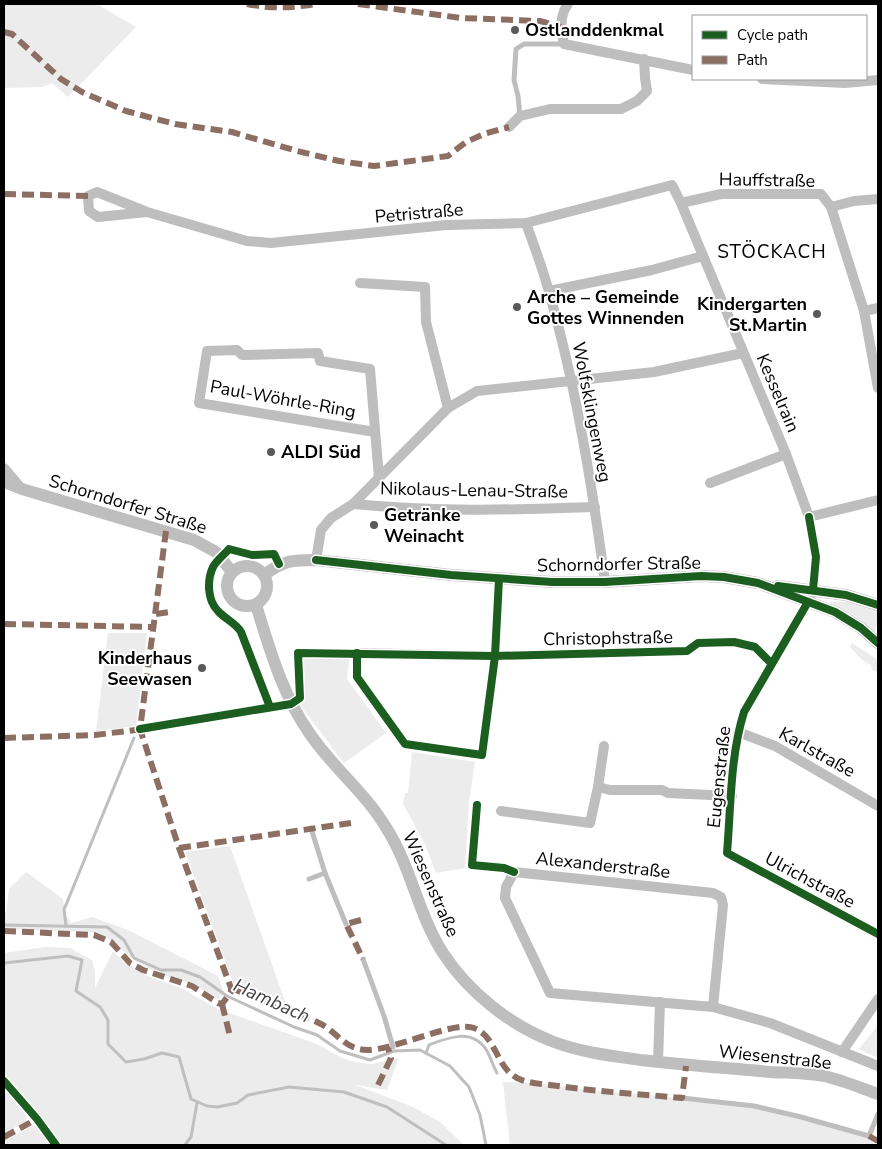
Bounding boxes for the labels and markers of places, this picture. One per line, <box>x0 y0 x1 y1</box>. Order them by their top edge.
place label: Ostlanddenkmal <box>525 18 664 42</box>
marker: Ostlanddenkmal <box>509 24 521 36</box>
place label: Arche – Gemeinde Gottes Winnenden <box>527 285 684 330</box>
place label: Kindergarten St.Martin <box>697 292 807 337</box>
marker: Arche – Gemeinde Gottes Winnenden <box>511 301 523 313</box>
marker: Kindergarten St.Martin <box>811 308 823 320</box>
place label: ALDI Süd <box>281 440 361 464</box>
marker: ALDI Süd <box>265 446 277 458</box>
place label: Getränke Weinacht <box>384 503 464 548</box>
marker: Getränke Weinacht <box>368 519 380 531</box>
place label: Kinderhaus Seewasen <box>98 646 192 691</box>
marker: Kinderhaus Seewasen <box>196 662 208 674</box>

